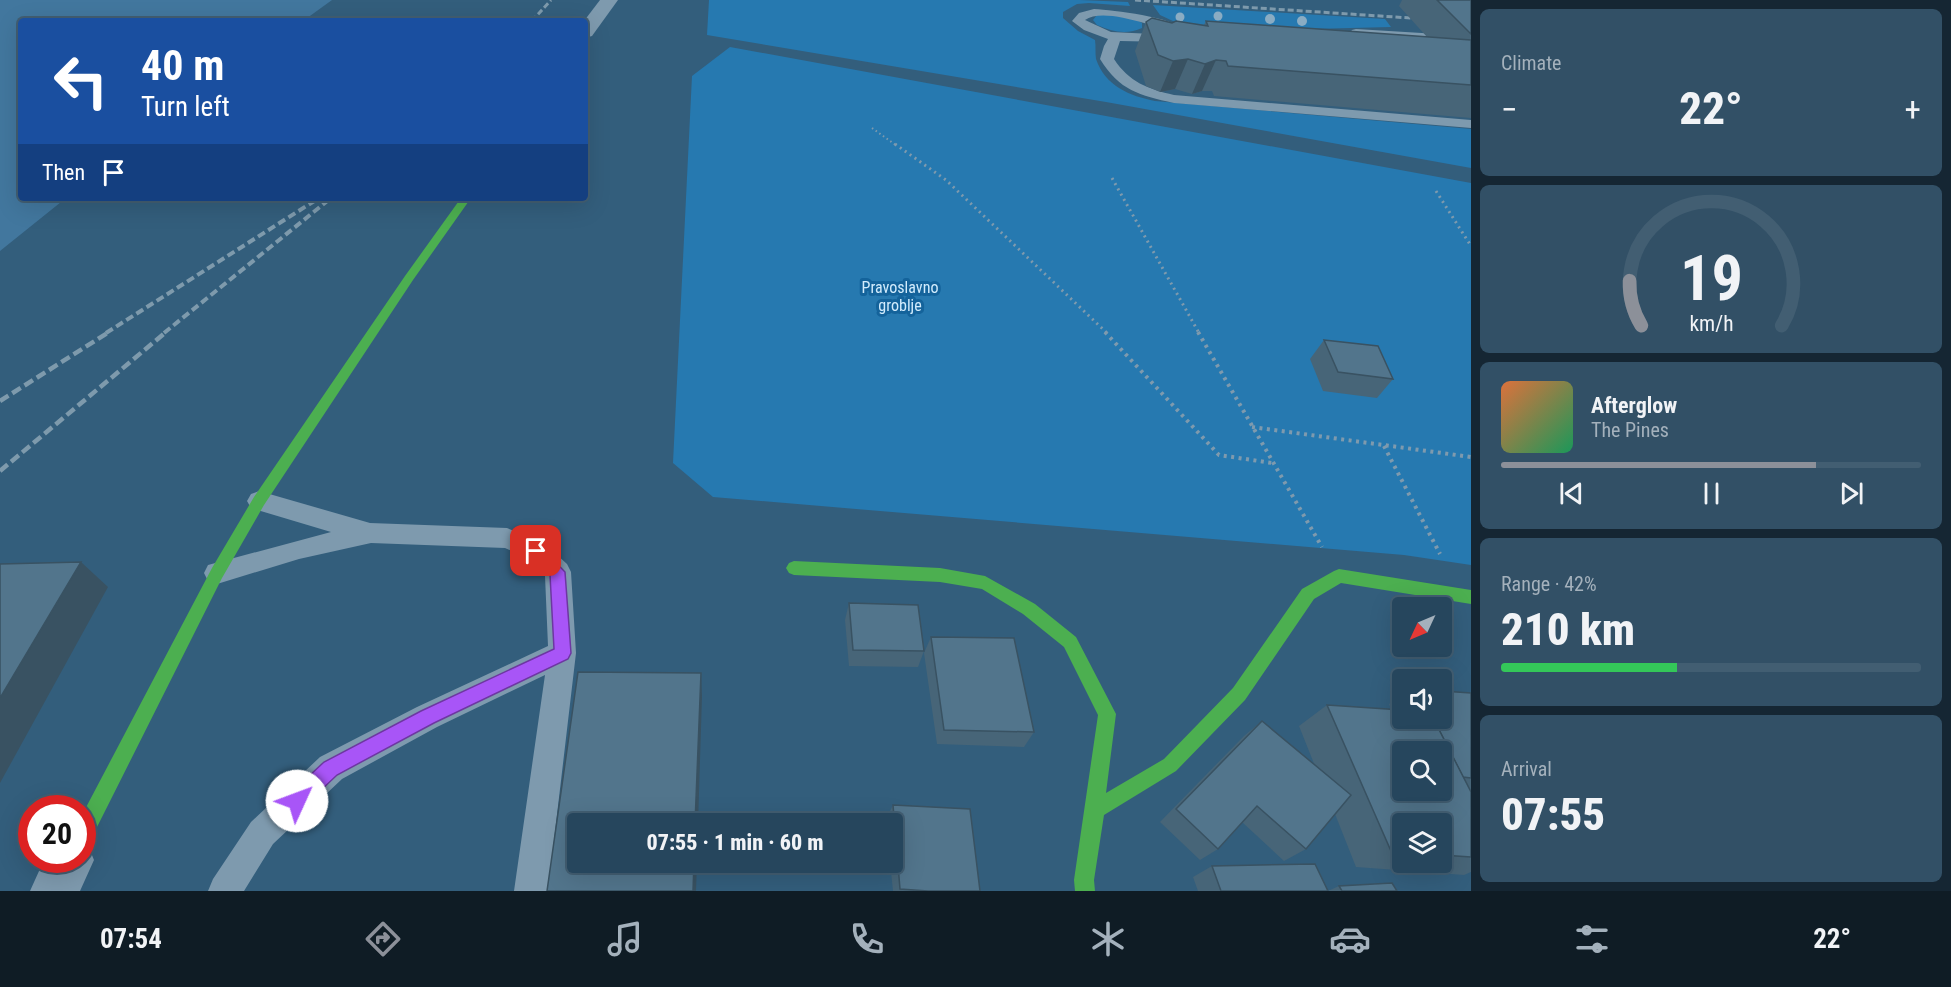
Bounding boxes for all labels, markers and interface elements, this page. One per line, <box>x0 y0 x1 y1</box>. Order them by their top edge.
text: 40 m <box>141 41 224 90</box>
icon: left <box>42 42 120 120</box>
text: Climate <box>1501 51 1561 75</box>
text: 22° <box>1679 82 1743 135</box>
text: − <box>1501 90 1518 129</box>
text: + <box>1905 90 1921 129</box>
text: Turn left <box>141 91 230 123</box>
icon: arrive <box>97 156 130 189</box>
text: Then <box>42 160 85 185</box>
text: 19 <box>1679 242 1743 315</box>
park label: Pravoslavno groblje <box>862 278 938 315</box>
text: km/h <box>1689 312 1733 337</box>
text: Afterglow <box>1591 393 1677 418</box>
text: The Pines <box>1591 418 1669 442</box>
icon: previous <box>1555 477 1588 510</box>
icon: pause <box>1695 477 1728 510</box>
icon: next <box>1835 477 1868 510</box>
pin <box>510 525 561 576</box>
icon: arrive <box>519 534 552 567</box>
text: Range · 42% <box>1501 572 1597 596</box>
north arrow <box>1392 597 1452 657</box>
map controls <box>1392 597 1452 873</box>
text: 210 km <box>1501 603 1635 656</box>
button: sound <box>1392 669 1452 729</box>
button: search <box>1392 741 1452 801</box>
text: Arrival <box>1501 757 1552 781</box>
position arrow <box>265 769 329 833</box>
text: 07:55 <box>1501 788 1605 841</box>
speed limit sign: 20 <box>18 795 96 873</box>
button: layers <box>1392 813 1452 873</box>
text: 07:55 · 1 min · 60 m <box>647 830 823 855</box>
icon: directions <box>362 918 404 960</box>
icon: music <box>604 918 646 960</box>
icon: phone <box>846 918 888 960</box>
icon: climate <box>1087 918 1129 960</box>
icon: car <box>1329 918 1371 960</box>
icon: filters <box>1571 918 1613 960</box>
text: 07:54 <box>100 923 162 955</box>
text: 22° <box>1813 923 1851 955</box>

